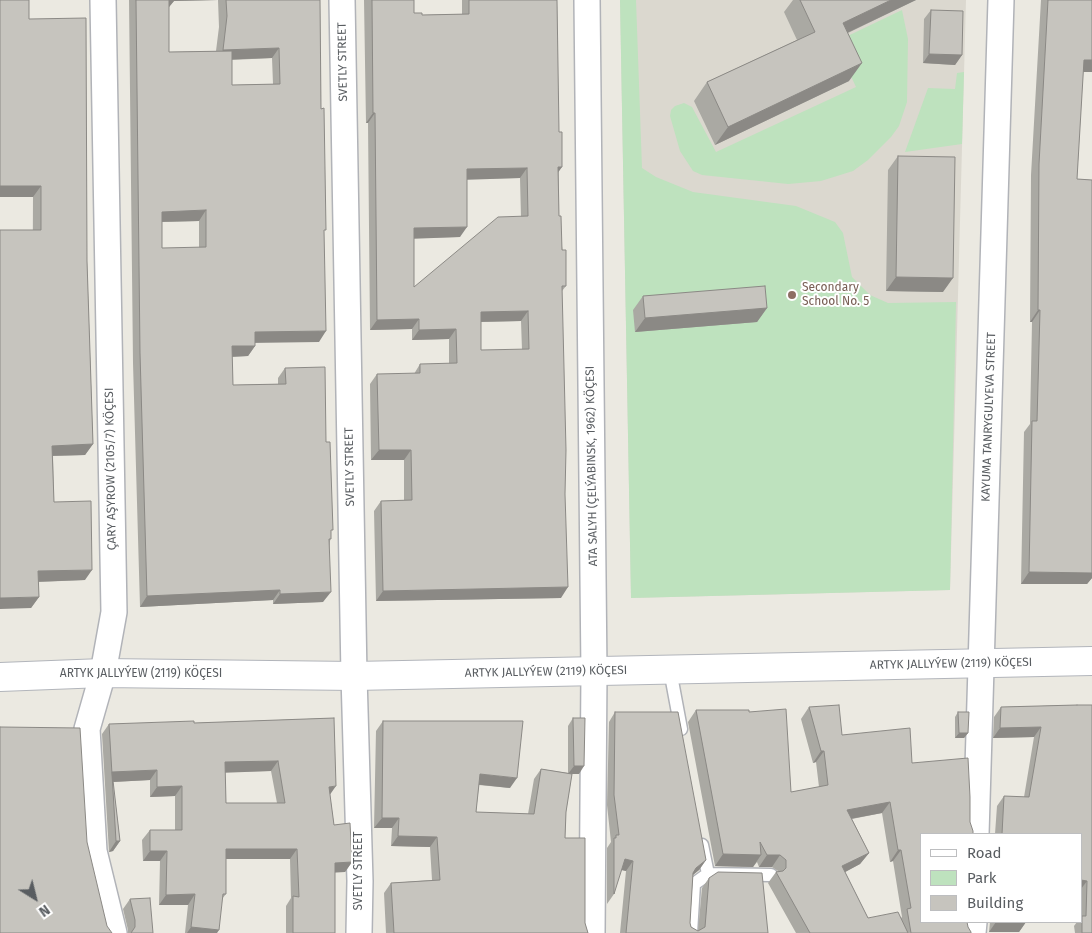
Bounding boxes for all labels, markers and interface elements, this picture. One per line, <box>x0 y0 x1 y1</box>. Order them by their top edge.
street label: SVETLY STREET <box>335 22 351 102</box>
place label: Secondary School No. 5 <box>802 281 869 309</box>
marker: Secondary School No. 5 <box>786 289 798 301</box>
street label: KAYUMA TANRYGULYEVA STREET <box>979 332 999 502</box>
street label: ATA SALYH (ÇELÝABINSK, 1962) KÖÇESI <box>583 366 601 566</box>
street label: ÇARY AŞYROW (2105/7) KÖÇESI <box>102 387 120 551</box>
street label: SVETLY STREET <box>342 427 358 507</box>
street label: ARTYK JALLYÝEW (2119) KÖÇESI <box>870 655 1032 673</box>
street label: ARTYK JALLYÝEW (2119) KÖÇESI <box>465 663 627 681</box>
street label: ARTYK JALLYÝEW (2119) KÖÇESI <box>60 667 222 681</box>
street label: SVETLY STREET <box>352 831 366 911</box>
legend <box>920 833 1082 923</box>
text: Road <box>967 844 1002 862</box>
text: Park <box>967 869 997 887</box>
north arrow <box>10 873 60 923</box>
text: Building <box>967 894 1023 912</box>
text: N <box>35 901 53 920</box>

